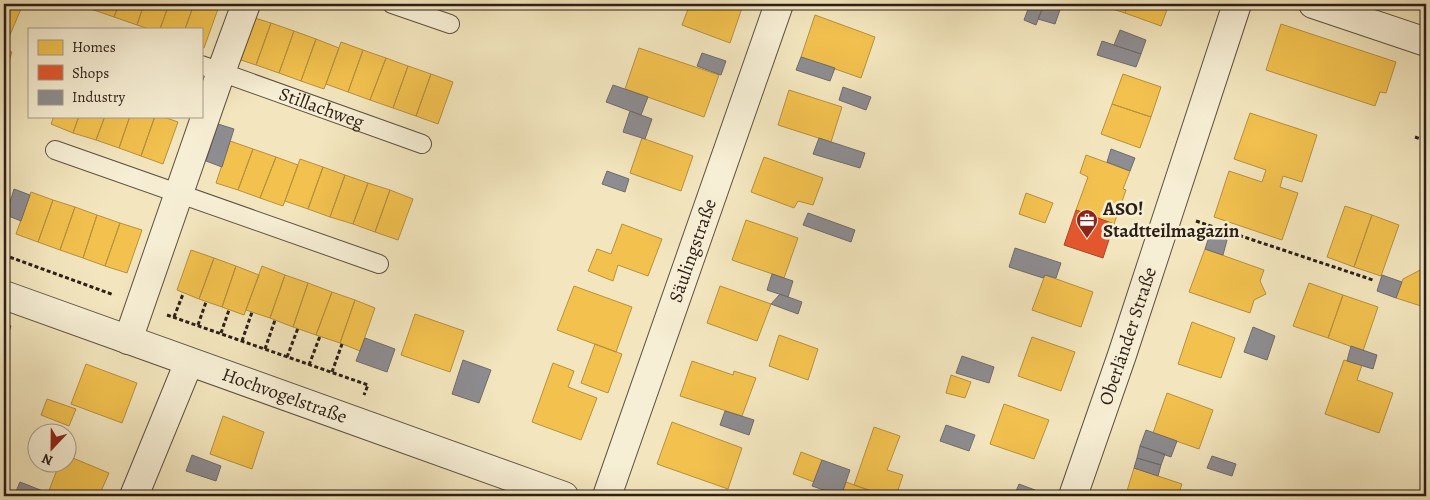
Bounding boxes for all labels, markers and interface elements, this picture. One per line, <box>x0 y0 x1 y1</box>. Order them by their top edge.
legend <box>28 28 202 118</box>
text: Homes <box>72 37 116 57</box>
text: Shops <box>72 63 109 83</box>
street label: Stillachweg <box>275 81 368 135</box>
text: Industry <box>72 87 126 107</box>
street label: Säulingstraße <box>663 195 723 306</box>
place label: ASO! Stadtteilmagazin <box>1102 196 1240 244</box>
office icon: ASO! Stadtteilmagazin <box>1075 208 1099 239</box>
street label: Oberländer Straße <box>1093 264 1163 409</box>
street label: Hochvogelstraße <box>218 361 351 430</box>
north arrow <box>28 422 78 472</box>
text: N <box>39 449 56 470</box>

